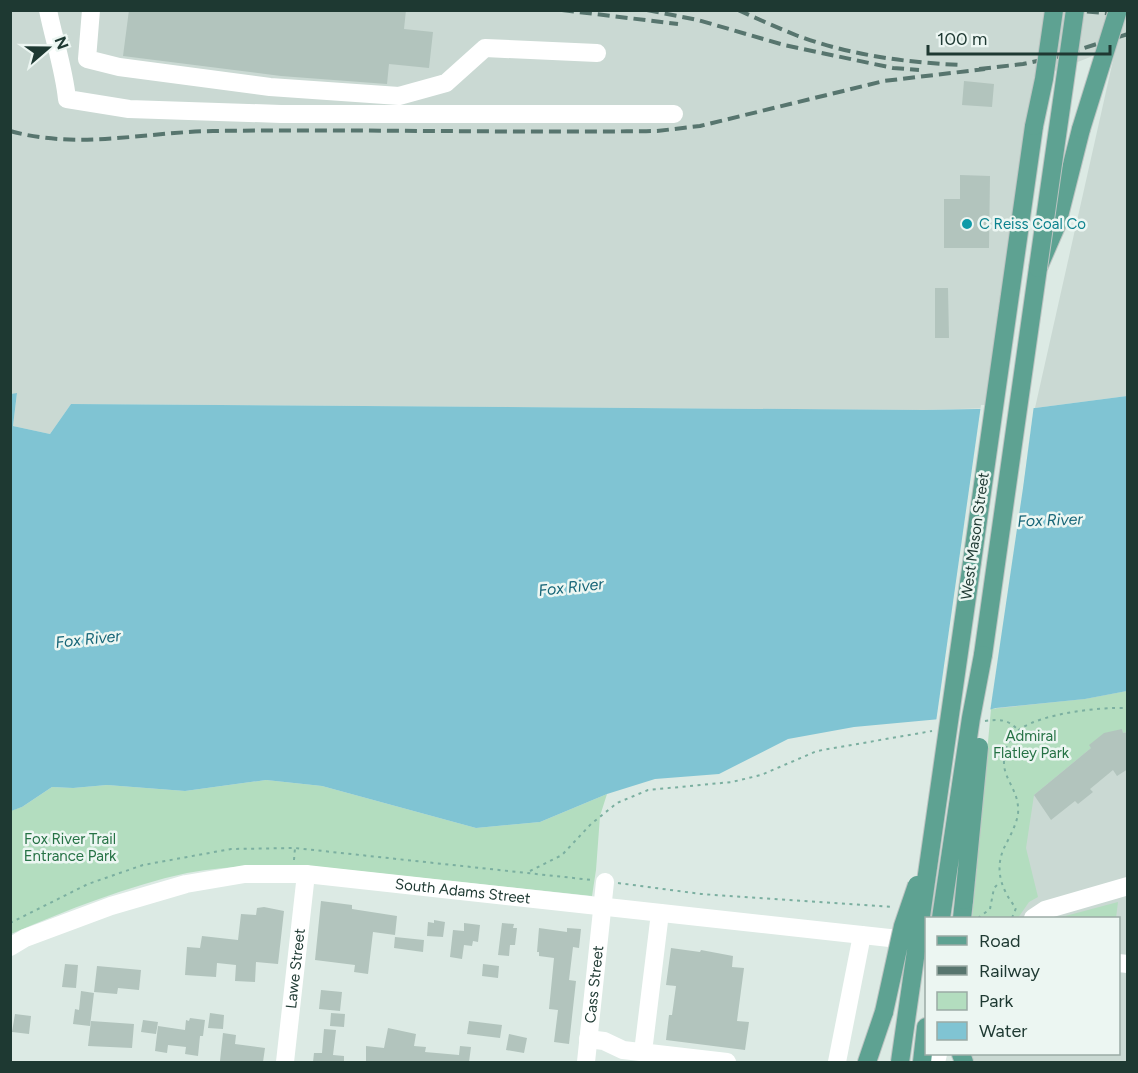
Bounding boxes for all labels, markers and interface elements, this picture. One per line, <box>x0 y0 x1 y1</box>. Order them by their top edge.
north arrow <box>18 18 78 78</box>
scale bar <box>928 18 1110 56</box>
text: 100 m <box>937 28 987 50</box>
text: N <box>51 34 73 52</box>
place label: C Reiss Coal Co <box>979 215 1086 233</box>
marker: C Reiss Coal Co <box>960 217 974 231</box>
street label: West Mason Street <box>957 471 993 601</box>
water label: Fox River <box>1017 509 1084 531</box>
water label: Fox River <box>537 574 605 600</box>
water label: Fox River <box>54 626 122 652</box>
park label: Admiral Flatley Park <box>993 727 1070 762</box>
park label: Fox River Trail Entrance Park <box>24 830 117 865</box>
street label: South Adams Street <box>394 875 532 908</box>
legend <box>925 917 1120 1055</box>
street label: Lawe Street <box>282 927 309 1010</box>
text: Road <box>979 930 1020 952</box>
street label: Cass Street <box>581 944 607 1024</box>
text: Railway <box>979 960 1041 982</box>
text: Park <box>979 990 1014 1012</box>
text: Water <box>979 1020 1027 1042</box>

